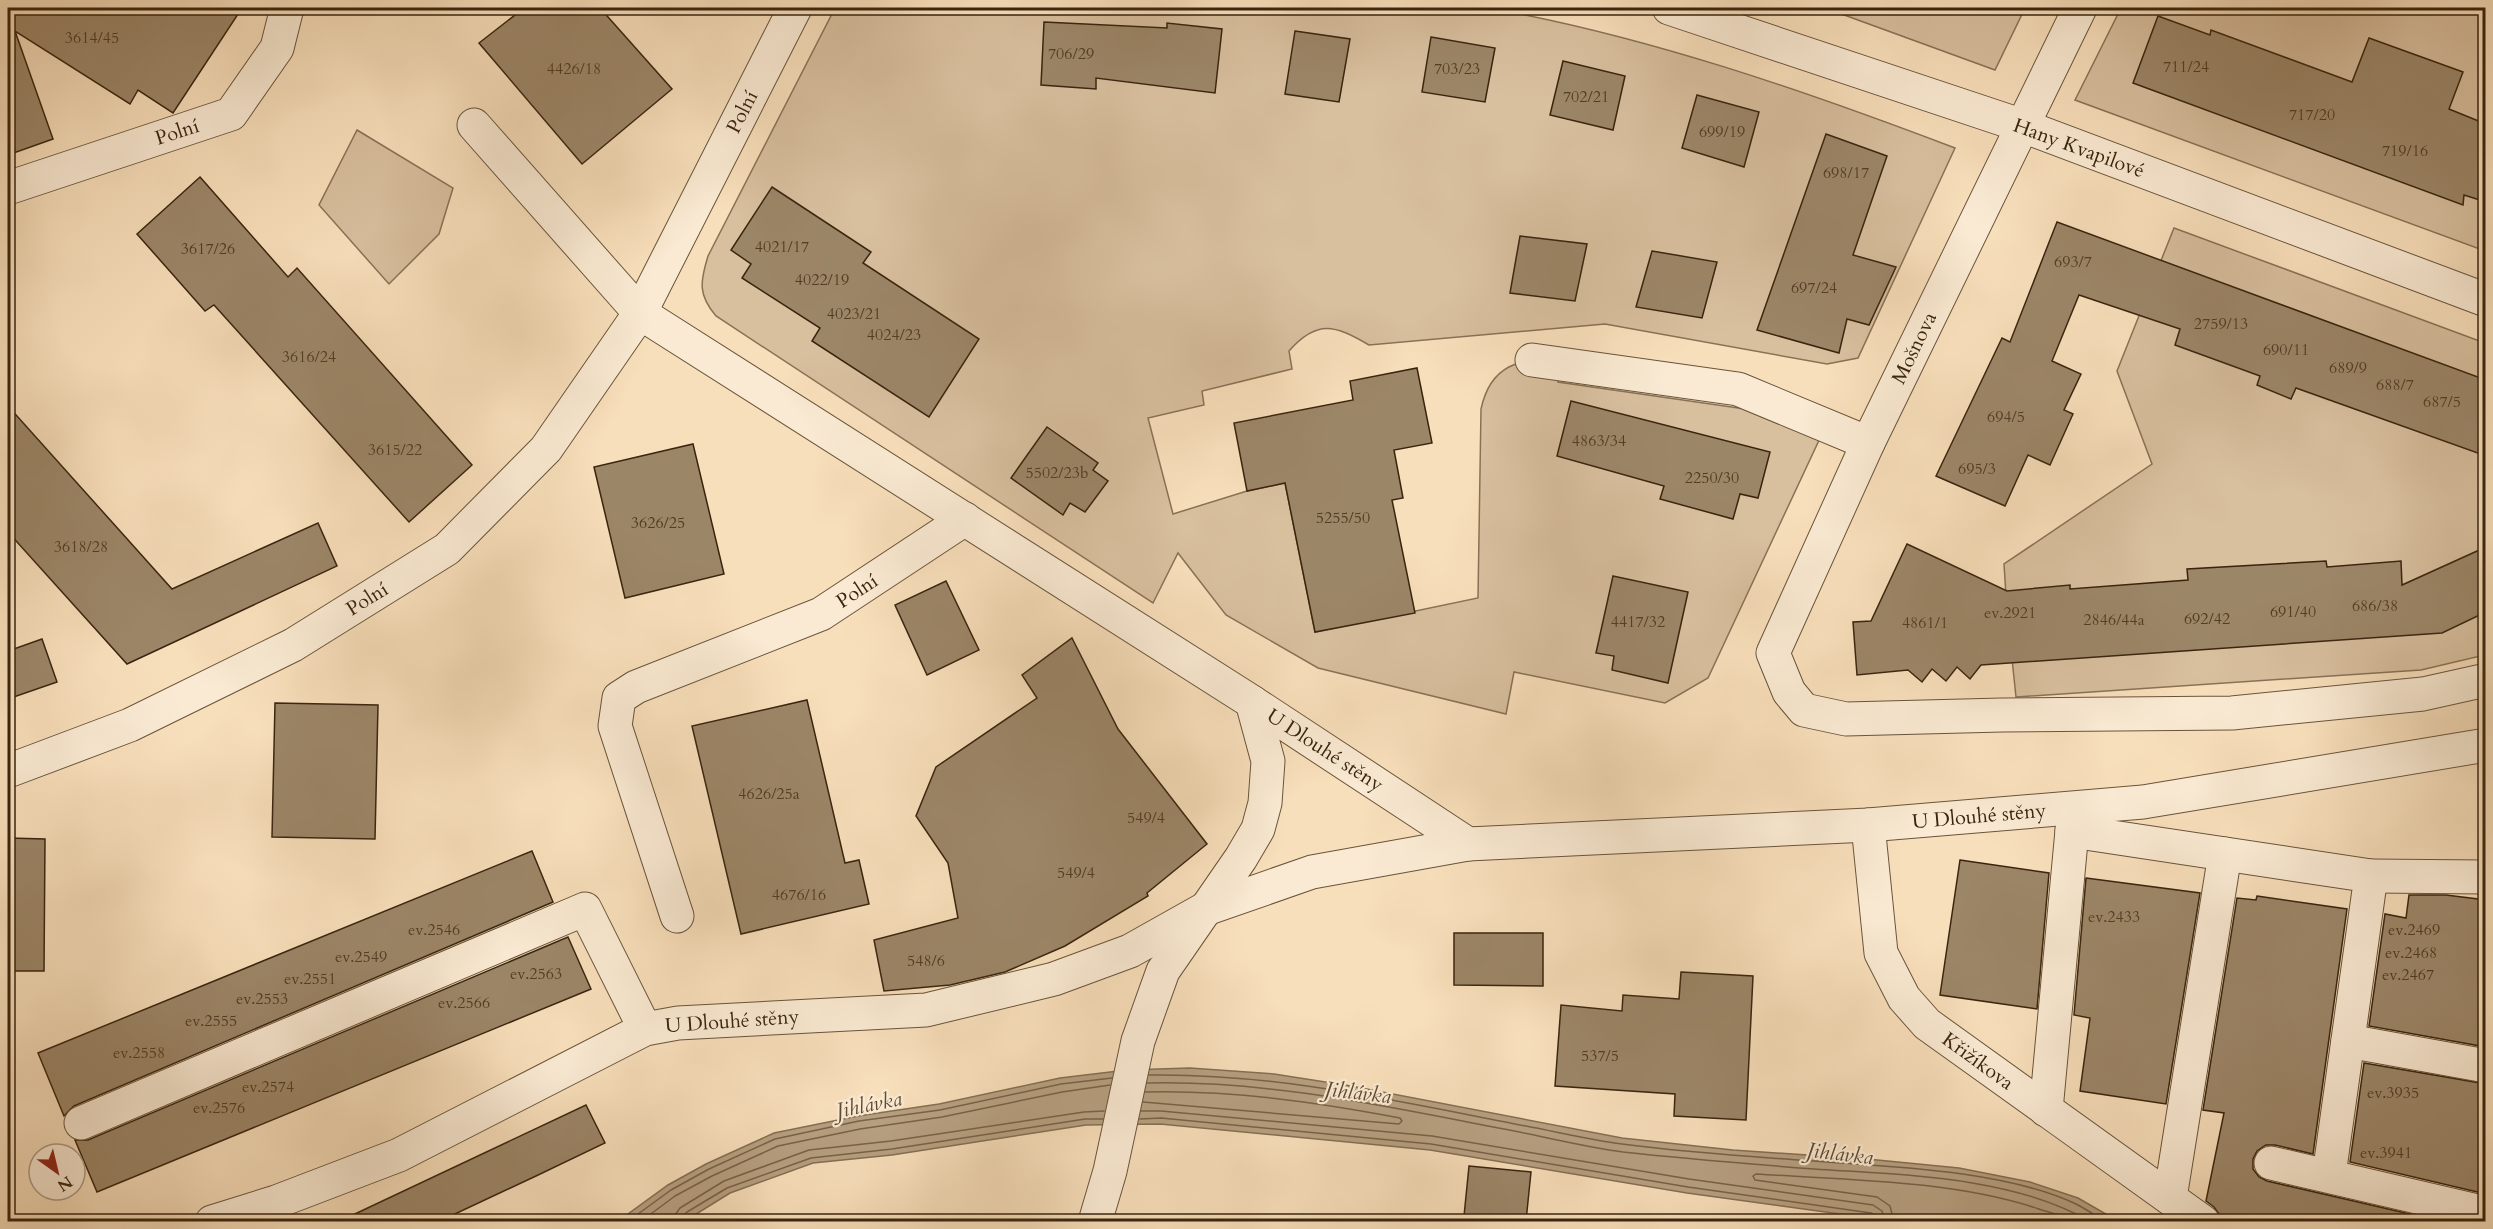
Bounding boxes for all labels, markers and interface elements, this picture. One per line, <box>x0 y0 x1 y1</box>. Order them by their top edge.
house number: 3614/45 <box>65 27 119 49</box>
house number: 706/29 <box>1048 43 1094 65</box>
house number: 711/24 <box>2163 56 2209 78</box>
house number: 4426/18 <box>547 58 601 80</box>
house number: 703/23 <box>1434 58 1480 80</box>
street label: Polní <box>720 86 764 138</box>
house number: 702/21 <box>1563 86 1609 108</box>
house number: 717/20 <box>2289 104 2335 126</box>
street label: Polní <box>152 112 203 152</box>
street label: Hany Kvapilové <box>2010 112 2148 184</box>
house number: 699/19 <box>1699 121 1745 143</box>
house number: 719/16 <box>2382 140 2428 162</box>
house number: 698/17 <box>1823 162 1869 184</box>
house number: 4021/17 <box>755 236 809 258</box>
house number: 3617/26 <box>181 238 235 260</box>
house number: 693/7 <box>2054 251 2092 273</box>
house number: 4022/19 <box>795 269 849 291</box>
house number: 697/24 <box>1791 277 1837 299</box>
house number: 4023/21 <box>827 303 881 325</box>
street label: Mošnova <box>1885 307 1943 389</box>
house number: 2759/13 <box>2194 313 2248 335</box>
house number: 4024/23 <box>867 324 921 346</box>
house number: 690/11 <box>2263 339 2309 361</box>
house number: 3616/24 <box>282 346 336 368</box>
house number: 689/9 <box>2329 357 2367 379</box>
house number: 688/7 <box>2376 374 2414 396</box>
house number: 687/5 <box>2423 391 2461 413</box>
house number: 694/5 <box>1987 406 2025 428</box>
house number: 4863/34 <box>1572 430 1626 452</box>
house number: 3615/22 <box>368 439 422 461</box>
house number: 695/3 <box>1958 458 1996 480</box>
house number: 5502/23b <box>1026 462 1088 484</box>
house number: 2250/30 <box>1685 467 1739 489</box>
house number: 5255/50 <box>1316 507 1370 529</box>
house number: 3626/25 <box>631 512 685 534</box>
house number: 3618/28 <box>54 536 108 558</box>
street label: Polní <box>831 567 883 614</box>
street label: Polní <box>341 576 393 622</box>
house number: 686/38 <box>2352 595 2398 617</box>
house number: 691/40 <box>2270 601 2316 623</box>
house number: ev.2921 <box>1984 602 2036 624</box>
house number: 692/42 <box>2184 608 2230 630</box>
house number: 2846/44a <box>2083 609 2145 631</box>
house number: 4417/32 <box>1611 611 1665 633</box>
house number: 4861/1 <box>1902 612 1948 634</box>
street label: U Dlouhé stěny <box>1261 702 1389 798</box>
house number: 4626/25a <box>738 783 800 805</box>
street label: U Dlouhé stěny <box>1911 797 2047 835</box>
house number: 549/4 <box>1127 807 1165 829</box>
house number: 549/4 <box>1057 862 1095 884</box>
house number: 4676/16 <box>772 884 826 906</box>
house number: ev.2433 <box>2088 906 2140 928</box>
house number: ev.2546 <box>408 919 460 941</box>
house number: ev.2469 <box>2388 919 2440 941</box>
house number: ev.2468 <box>2385 942 2437 964</box>
house number: ev.2549 <box>335 946 387 968</box>
house number: 548/6 <box>907 950 945 972</box>
house number: ev.2563 <box>510 963 562 985</box>
house number: ev.2467 <box>2382 964 2434 986</box>
house number: ev.2551 <box>284 968 336 990</box>
house number: ev.2553 <box>236 988 288 1010</box>
house number: ev.2566 <box>438 992 490 1014</box>
street label: U Dlouhé stěny <box>664 1003 800 1039</box>
house number: ev.2555 <box>185 1010 237 1032</box>
street label: Křižíkova <box>1937 1026 2020 1096</box>
house number: ev.2558 <box>113 1042 165 1064</box>
house number: 537/5 <box>1581 1045 1619 1067</box>
water label: Jihlávka <box>1318 1074 1393 1111</box>
house number: ev.2574 <box>242 1076 294 1098</box>
house number: ev.3935 <box>2367 1082 2419 1104</box>
water label: Jihlávka <box>829 1084 904 1127</box>
house number: ev.2576 <box>193 1097 245 1119</box>
water label: Jihlávka <box>1800 1135 1875 1172</box>
north arrow <box>27 1142 87 1202</box>
house number: ev.3941 <box>2360 1142 2412 1164</box>
text: N <box>53 1171 77 1197</box>

